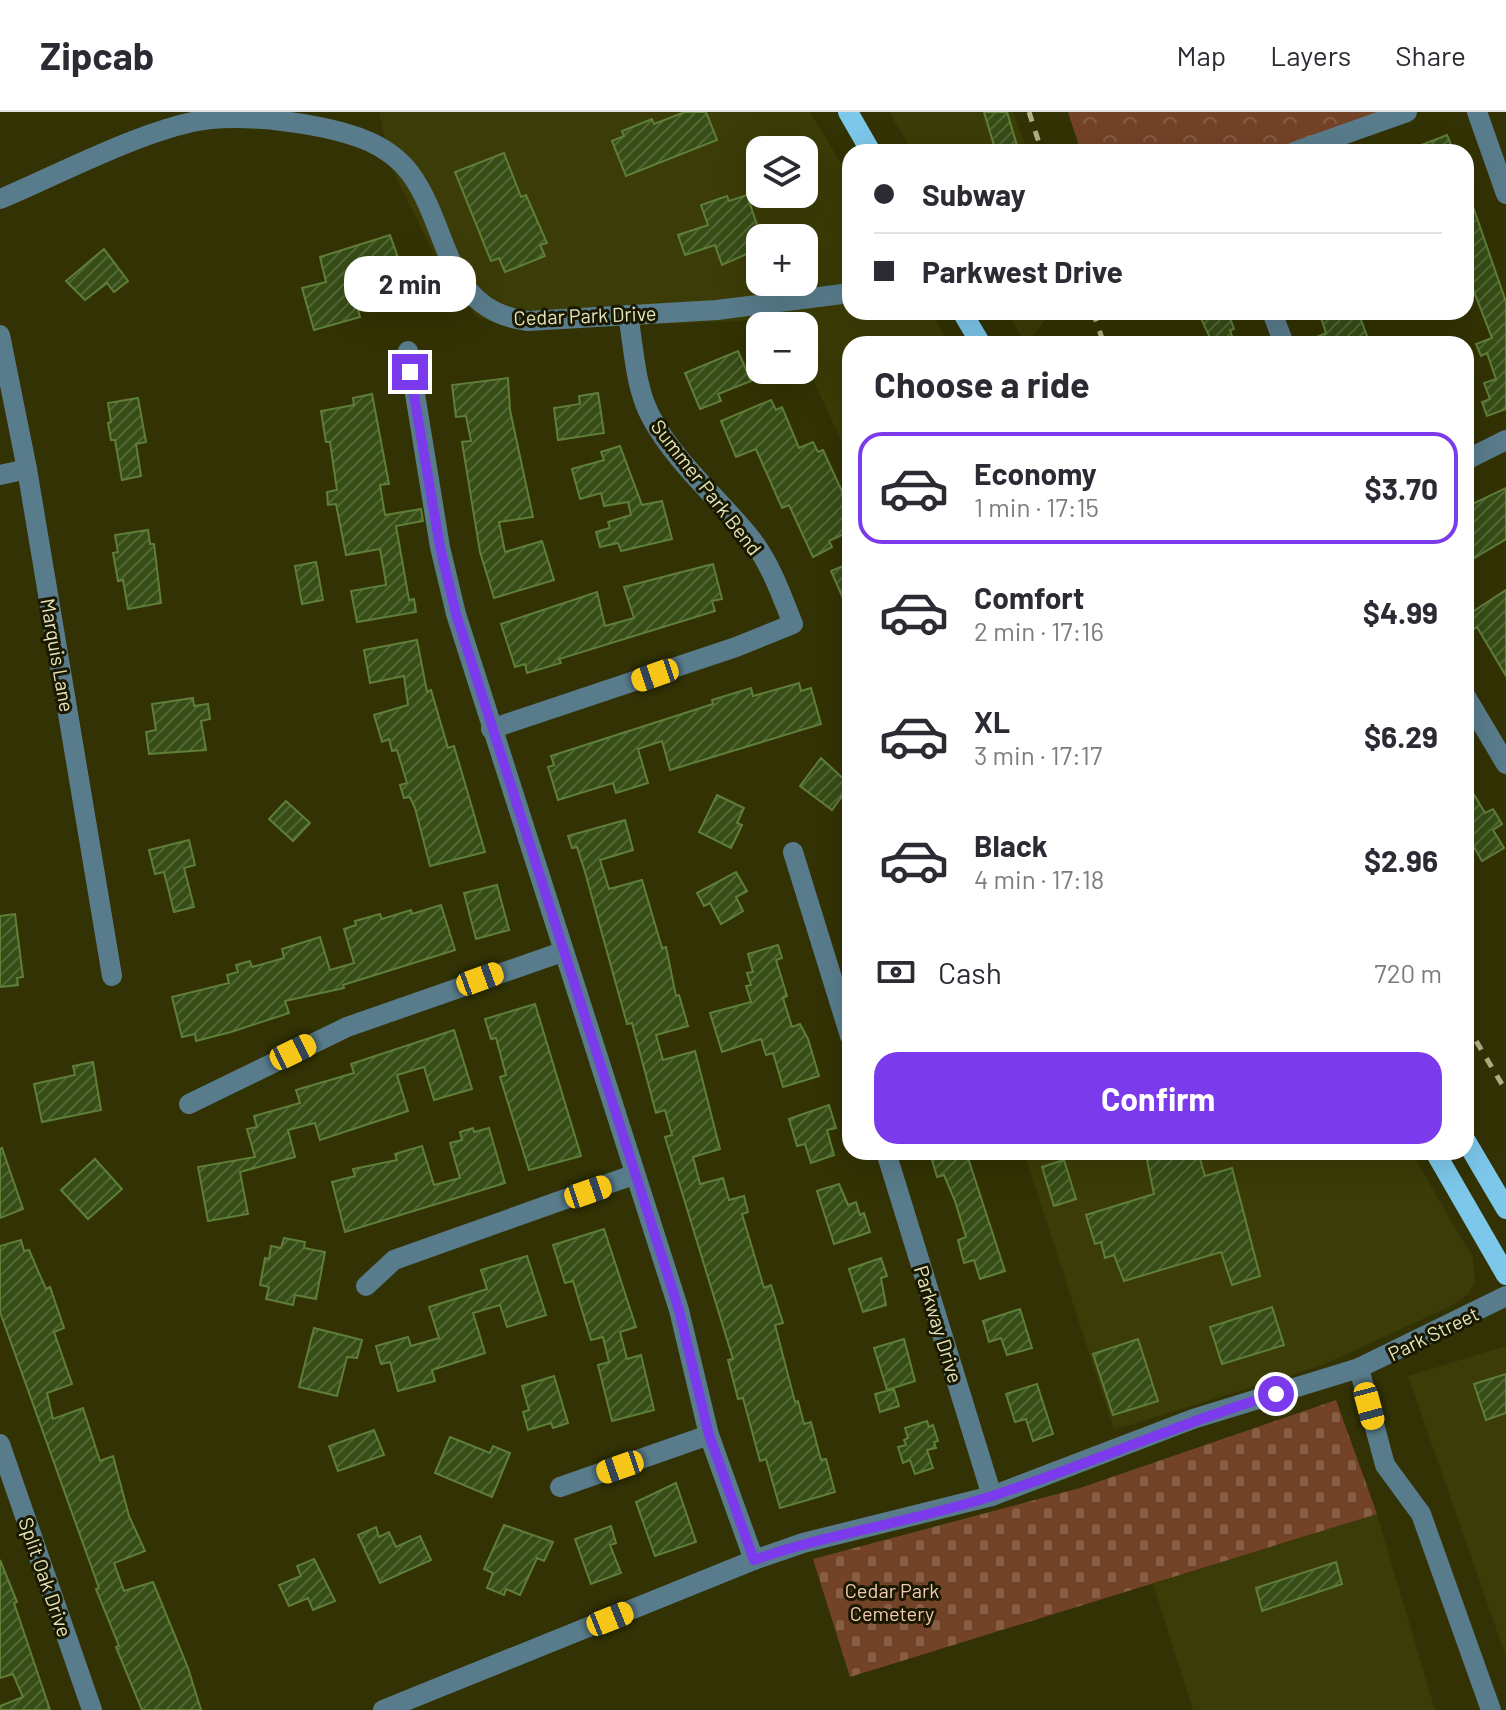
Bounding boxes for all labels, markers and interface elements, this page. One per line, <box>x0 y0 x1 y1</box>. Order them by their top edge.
text: Zipcab <box>40 32 154 78</box>
text: Map <box>1176 38 1226 72</box>
text: Layers <box>1270 38 1351 72</box>
text: Share <box>1395 38 1466 72</box>
map controls <box>746 136 818 384</box>
button: layers <box>746 136 818 208</box>
text: Subway <box>922 176 1026 212</box>
button: + <box>746 224 818 296</box>
text: Parkwest Drive <box>922 253 1123 289</box>
callout: 2 min <box>344 256 476 312</box>
text: 2 min <box>379 268 441 299</box>
street label: Cedar Park Drive <box>513 301 657 329</box>
button: − <box>746 312 818 384</box>
route end <box>392 354 428 390</box>
text: Choose a ride <box>874 362 1090 405</box>
street label: Summer Park Bend <box>647 414 767 560</box>
icon: car <box>878 452 950 524</box>
text: Economy <box>974 455 1097 491</box>
text: $3.70 <box>1365 470 1438 506</box>
text: 1 min · 17:15 <box>974 491 1099 522</box>
icon: car <box>878 576 950 648</box>
text: Comfort <box>974 579 1084 615</box>
text: $4.99 <box>1363 594 1438 630</box>
street label: Marquis Lane <box>36 596 80 714</box>
text: 2 min · 17:16 <box>974 615 1104 646</box>
car <box>628 656 682 694</box>
icon: car <box>878 700 950 772</box>
text: XL <box>974 703 1010 739</box>
text: $6.29 <box>1364 718 1438 754</box>
text: 3 min · 17:17 <box>974 739 1102 770</box>
icon: car <box>878 824 950 896</box>
text: Black <box>974 827 1048 863</box>
text: $2.96 <box>1364 842 1438 878</box>
text: 4 min · 17:18 <box>974 863 1104 894</box>
icon: cash <box>874 950 918 994</box>
text: Cash <box>938 954 1002 990</box>
text: 720 m <box>1374 957 1442 988</box>
car <box>453 960 507 998</box>
car <box>266 1031 320 1073</box>
button: Confirm <box>874 1052 1442 1144</box>
car <box>561 1173 615 1211</box>
street label: Parkway Drive <box>910 1262 968 1386</box>
street label: Park Street <box>1384 1301 1482 1365</box>
route start <box>1258 1376 1294 1412</box>
car <box>1351 1380 1387 1432</box>
car <box>593 1448 647 1486</box>
street label: Split Oak Drive <box>14 1514 78 1640</box>
park label: Cedar Park Cemetery <box>845 1578 939 1625</box>
car <box>583 1599 637 1639</box>

